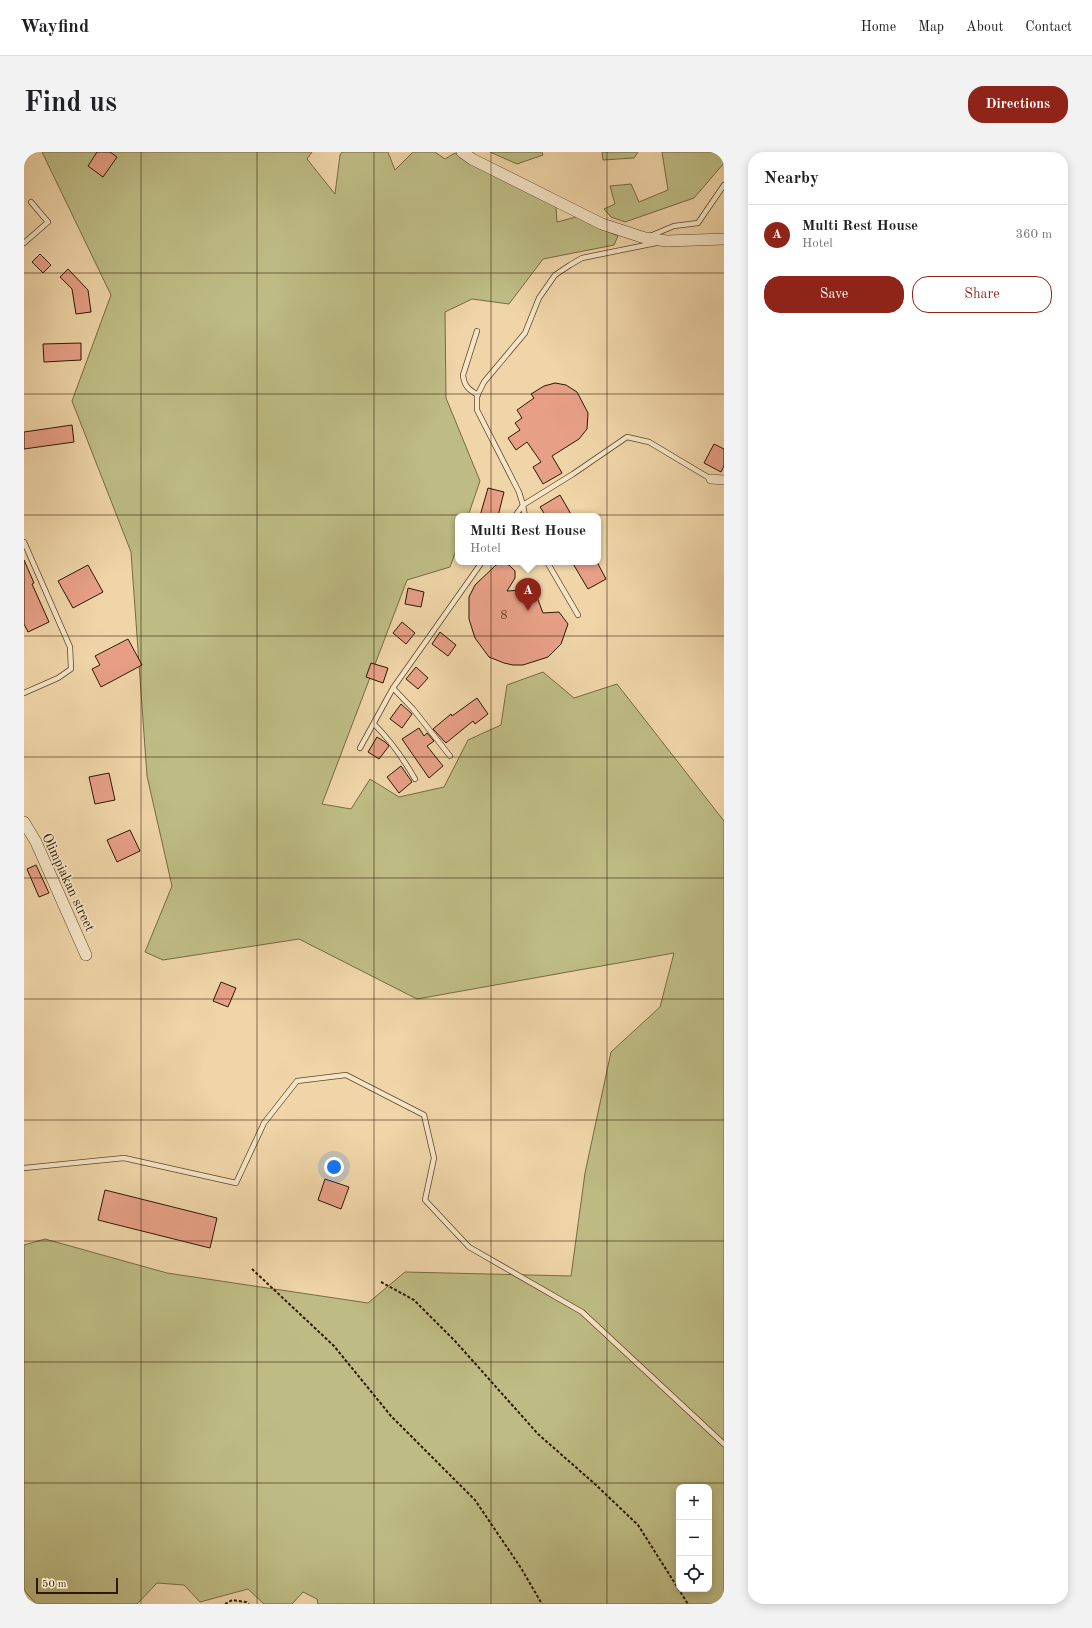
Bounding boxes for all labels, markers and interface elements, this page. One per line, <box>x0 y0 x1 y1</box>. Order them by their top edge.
text: Wayfind <box>20 18 89 37</box>
text: Home <box>861 20 896 34</box>
text: Map <box>918 20 944 34</box>
text: About <box>966 20 1003 34</box>
text: Contact <box>1025 20 1072 34</box>
button: Directions <box>968 86 1068 123</box>
text: Find us <box>24 90 117 118</box>
text: Nearby <box>764 170 819 187</box>
text: Multi Rest House <box>802 219 918 234</box>
text: A <box>772 228 782 241</box>
text: 360 m <box>1015 228 1052 241</box>
text: Hotel <box>802 237 833 250</box>
button: Save <box>764 276 904 313</box>
button: Share <box>912 276 1052 313</box>
popup <box>455 513 601 565</box>
text: Multi Rest House <box>470 524 586 539</box>
text: Hotel <box>470 542 501 555</box>
pin: A <box>515 578 541 611</box>
house number: 8 <box>501 610 508 622</box>
street label: Olimpiakan street <box>39 831 97 934</box>
your location <box>324 1157 344 1177</box>
map controls <box>676 1484 712 1592</box>
button: + <box>676 1484 712 1520</box>
button: − <box>676 1520 712 1556</box>
button: locate <box>676 1556 712 1592</box>
scale bar <box>36 1576 118 1595</box>
text: 50 m <box>42 1579 67 1590</box>

